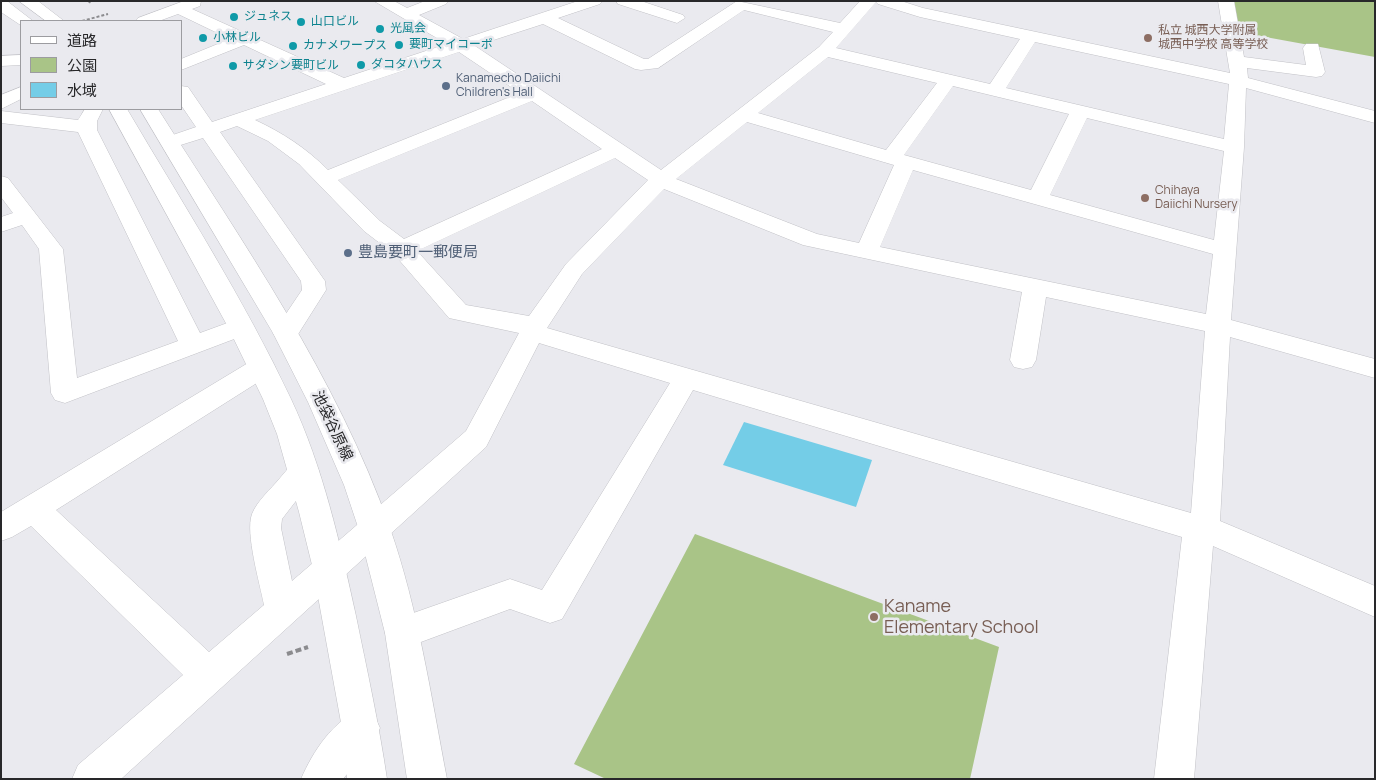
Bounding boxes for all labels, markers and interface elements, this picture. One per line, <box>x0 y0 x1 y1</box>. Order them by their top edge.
place label: ジュネス <box>244 10 292 24</box>
marker: ジュネス <box>228 11 240 23</box>
place label: 山口ビル <box>311 15 359 29</box>
marker: 山口ビル <box>295 16 307 28</box>
legend <box>20 20 182 110</box>
place label: 光風会 <box>390 22 426 36</box>
marker: 光風会 <box>374 23 386 35</box>
place label: 私立 城西大学附属 城西中学校 高等学校 <box>1158 24 1268 52</box>
text: 道路 <box>67 30 97 51</box>
place label: 小林ビル <box>213 31 261 45</box>
marker: 小林ビル <box>197 32 209 44</box>
marker: 私立 城西大学附属 城西中学校 高等学校 <box>1142 32 1154 44</box>
place label: 要町マイコーポ <box>409 38 493 52</box>
place label: カナメワープス <box>303 39 387 53</box>
marker: 要町マイコーポ <box>393 39 405 51</box>
marker: カナメワープス <box>287 40 299 52</box>
text: 公園 <box>67 55 97 76</box>
place label: ダコタハウス <box>371 58 443 72</box>
place label: サダシン要町ビル <box>243 59 339 73</box>
marker: ダコタハウス <box>355 59 367 71</box>
marker: サダシン要町ビル <box>227 60 239 72</box>
place label: Kanamecho Daiichi Children's Hall <box>456 72 561 100</box>
text: 水域 <box>67 80 97 101</box>
marker: Kanamecho Daiichi Children's Hall <box>440 80 452 92</box>
place label: Chihaya Daiichi Nursery <box>1155 184 1238 212</box>
marker: Chihaya Daiichi Nursery <box>1139 192 1151 204</box>
place label: 豊島要町一郵便局 <box>358 244 478 262</box>
marker: 豊島要町一郵便局 <box>342 247 354 259</box>
street label: 池袋谷原線 <box>308 388 356 464</box>
place label: Kaname Elementary School <box>884 596 1039 638</box>
marker: Kaname Elementary School <box>868 611 880 623</box>

